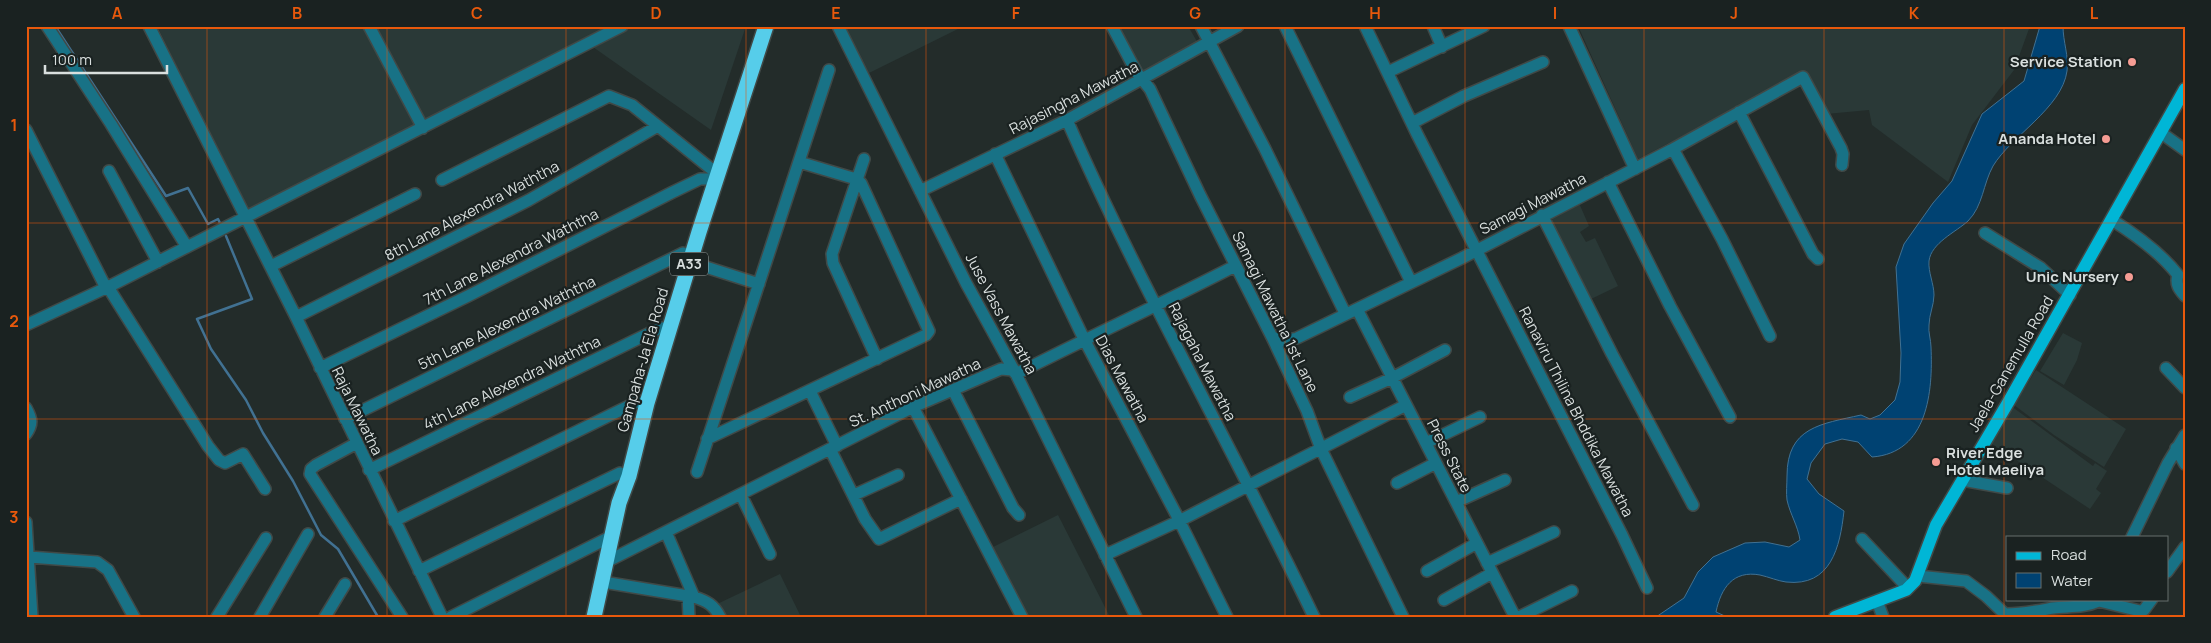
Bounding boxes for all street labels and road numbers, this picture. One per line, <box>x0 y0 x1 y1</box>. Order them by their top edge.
street label: Rajasingha Mawatha <box>1005 56 1142 139</box>
street label: 8th Lane Alexendra Waththa <box>381 156 563 266</box>
street label: Samagi Mawatha <box>1476 168 1590 240</box>
street label: 7th Lane Alexendra Waththa <box>420 203 602 310</box>
street label: Samagi Mawatha 1st Lane <box>1227 228 1324 396</box>
street label: Juse Vass Mawatha <box>961 250 1042 378</box>
road number: A33 <box>670 252 708 276</box>
street label: 5th Lane Alexendra Waththa <box>415 270 599 375</box>
street label: Gampaha-Ja Ela Road <box>612 285 673 434</box>
street label: Jaela-Ganemulla Road <box>1963 292 2058 436</box>
street label: Rajagaha Mawatha <box>1163 299 1241 425</box>
street label: Ranaviru Thilina Bhddika Mawatha <box>1514 303 1639 520</box>
street label: 4th Lane Alexendra Waththa <box>420 330 604 435</box>
street label: Dias Mawatha <box>1091 331 1154 426</box>
street label: St. Anthoni Mawatha <box>846 353 984 432</box>
street label: Raja Mawatha <box>327 363 388 459</box>
street label: Press State <box>1422 415 1477 496</box>

